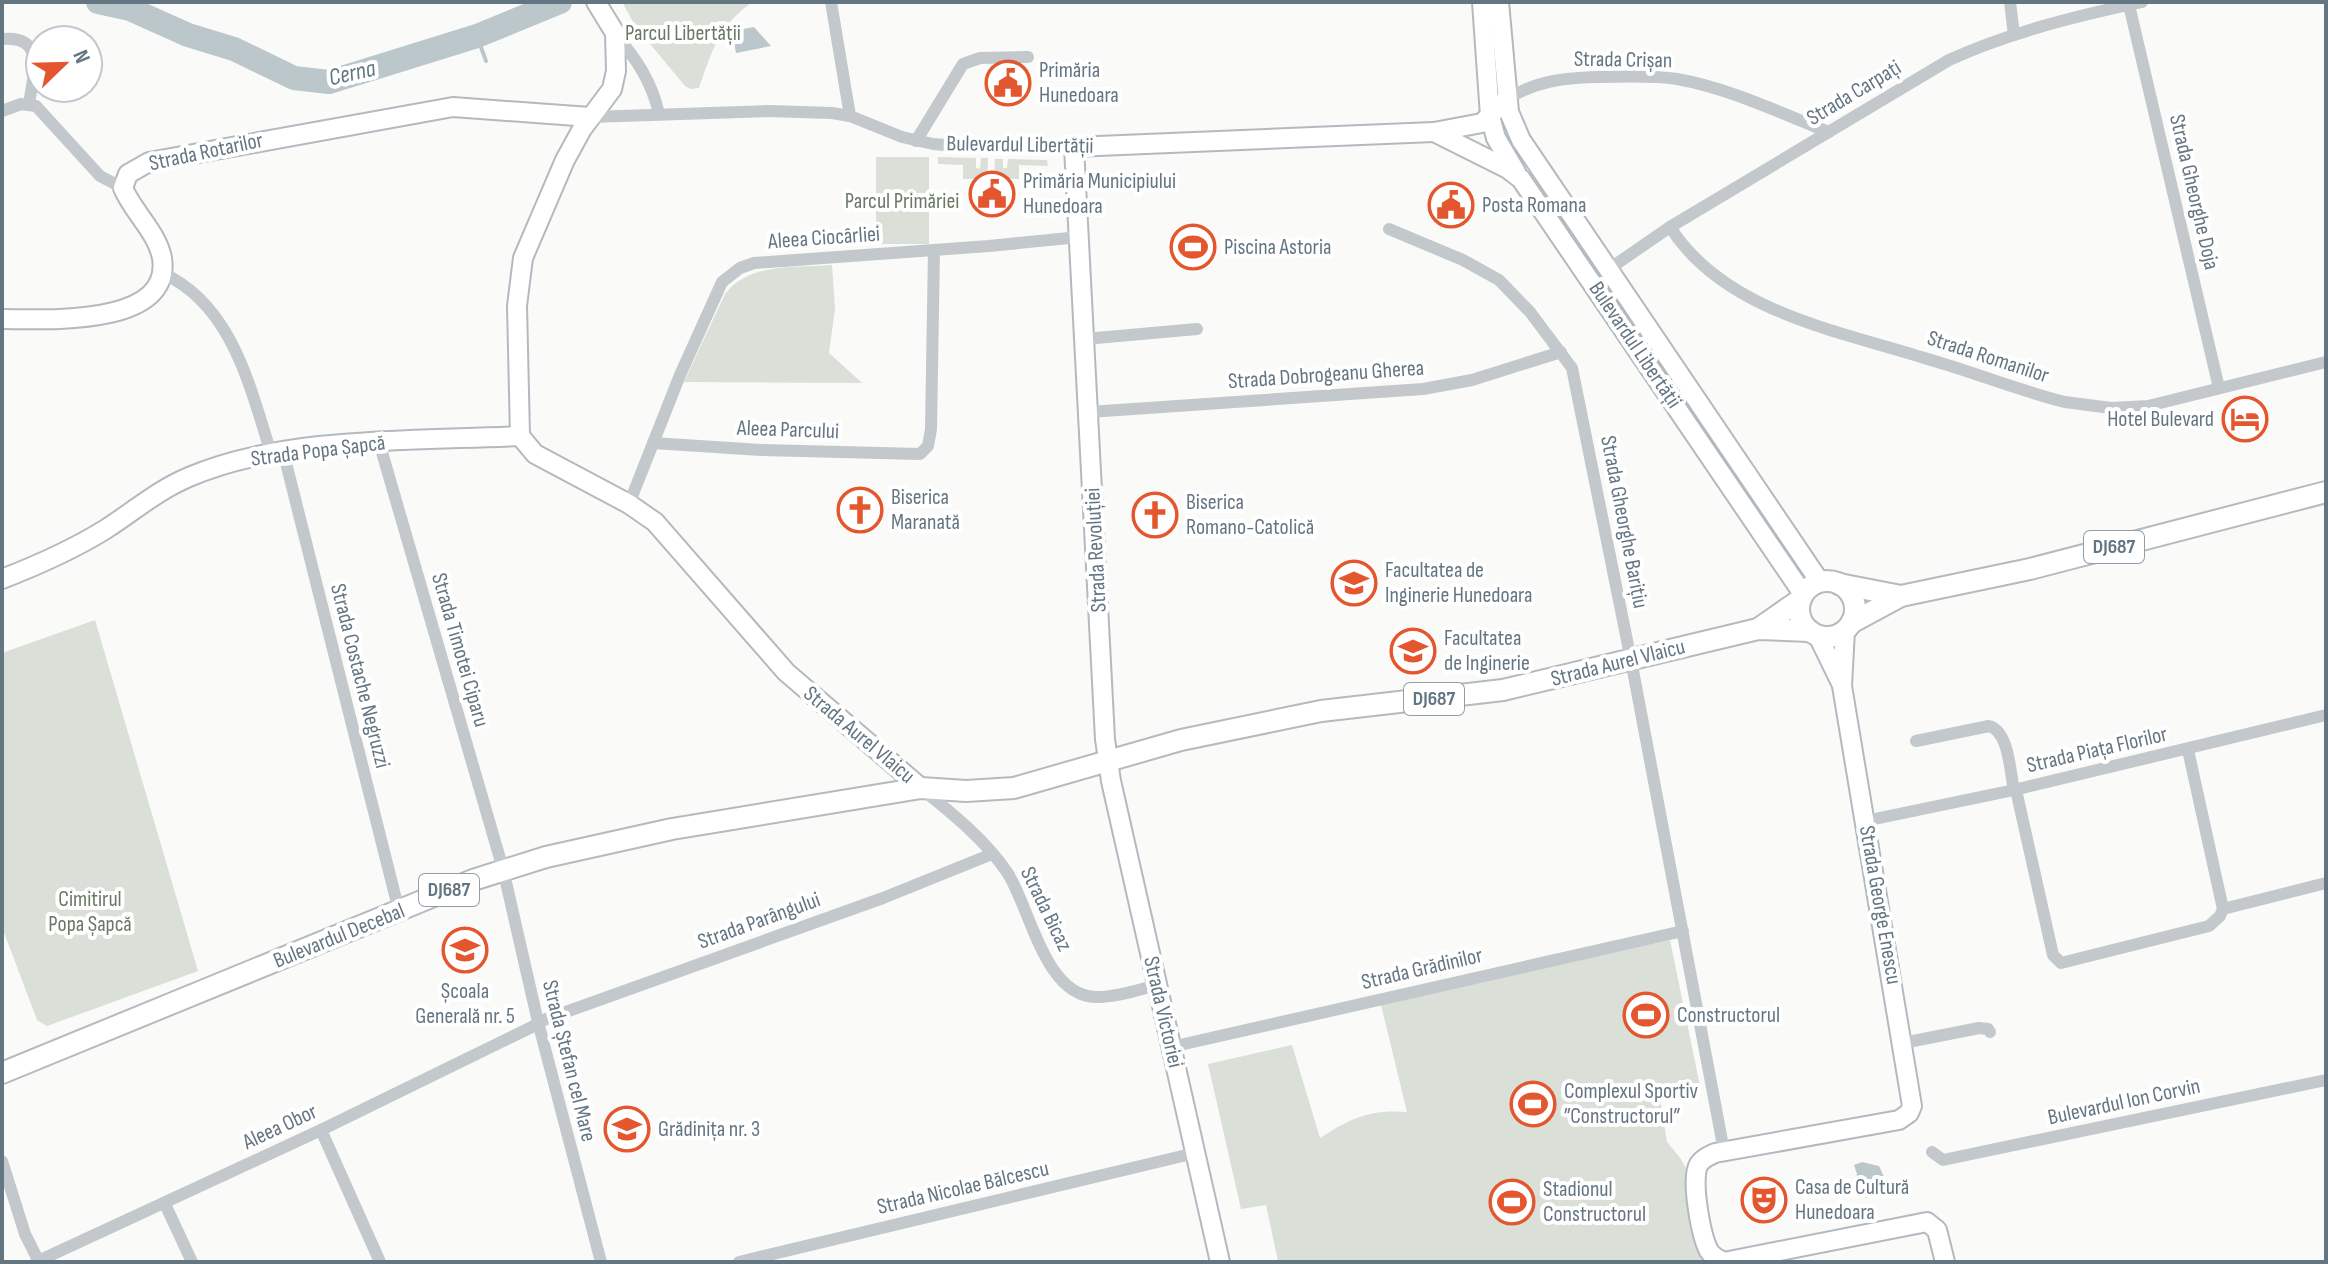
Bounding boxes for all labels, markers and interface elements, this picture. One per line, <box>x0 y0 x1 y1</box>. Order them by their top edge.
park label: Parcul Libertății <box>625 20 741 47</box>
north arrow <box>24 24 104 104</box>
text: N <box>66 46 96 67</box>
street label: Strada Crișan <box>1574 46 1672 74</box>
water label: Cerna <box>326 54 378 92</box>
street label: Strada Carpați <box>1802 54 1906 132</box>
place label: Primăria Hunedoara <box>1039 57 1119 109</box>
public building icon: Primăria Hunedoara <box>984 59 1032 107</box>
street label: Strada Gheorghe Doja <box>2163 112 2225 272</box>
street label: Strada Rotarilor <box>147 127 265 177</box>
street label: Bulevardul Libertății <box>946 130 1094 160</box>
place label: Primăria Municipiului Hunedoara <box>1023 168 1176 220</box>
public building icon: Primăria Municipiului Hunedoara <box>968 170 1016 218</box>
public building icon: Posta Romana <box>1427 181 1475 229</box>
park label: Parcul Primăriei <box>845 188 959 215</box>
place label: Posta Romana <box>1482 192 1586 219</box>
street label: Aleea Ciocârliei <box>766 221 881 255</box>
sports icon: Piscina Astoria <box>1169 223 1217 271</box>
place label: Piscina Astoria <box>1224 234 1331 261</box>
street label: Bulevardul Libertății <box>1583 276 1687 414</box>
street label: Strada Romanilor <box>1924 325 2052 389</box>
street label: Strada Dobrogeanu Gherea <box>1227 355 1425 395</box>
hotel icon: Hotel Bulevard <box>2221 395 2269 443</box>
place label: Hotel Bulevard <box>2107 406 2214 433</box>
street label: Aleea Parcului <box>735 415 840 445</box>
street label: Strada Popa Șapcă <box>249 429 387 473</box>
street label: Strada Gheorghe Barițiu <box>1594 433 1654 611</box>
place label: Biserica Maranată <box>891 484 960 536</box>
church icon: Biserica Maranată <box>836 486 884 534</box>
street label: Strada Revoluției <box>1079 487 1113 613</box>
place label: Biserica Romano-Catolică <box>1186 489 1314 541</box>
church icon: Biserica Romano-Catolică <box>1131 491 1179 539</box>
road number: DJ687 <box>2084 531 2144 563</box>
place label: Facultatea de Inginerie Hunedoara <box>1385 557 1533 609</box>
school or university icon: Facultatea de Inginerie Hunedoara <box>1330 559 1378 607</box>
street label: Strada Timotei Ciparu <box>425 570 495 730</box>
street label: Strada Costache Negruzzi <box>324 581 396 771</box>
place label: Facultatea de Inginerie <box>1444 625 1530 677</box>
school or university icon: Facultatea de Inginerie <box>1389 627 1437 675</box>
street label: Strada Aurel Vlaicu <box>1548 633 1688 693</box>
street label: Strada Aurel Vlaicu <box>798 681 920 789</box>
road number: DJ687 <box>1404 683 1464 715</box>
street label: Strada Piața Florilor <box>2024 721 2170 779</box>
street label: Strada George Enescu <box>1853 824 1907 986</box>
street label: Strada Bicaz <box>1014 862 1078 956</box>
road number: DJ687 <box>419 874 479 906</box>
park label: Cimitirul Popa Șapcă <box>48 886 132 938</box>
street label: Strada Parângului <box>694 886 824 956</box>
street label: Bulevardul Decebal <box>269 897 409 975</box>
school or university icon: Școala Generală nr. 5 <box>441 926 489 974</box>
street label: Strada Grădinilor <box>1359 942 1485 996</box>
street label: Strada Victoriei <box>1137 954 1189 1070</box>
street label: Strada Ștefan cel Mare <box>536 977 602 1145</box>
place label: Școala Generală nr. 5 <box>415 978 515 1030</box>
sports icon: Constructorul <box>1622 991 1670 1039</box>
place label: Constructorul <box>1677 1002 1780 1029</box>
street label: Bulevardul Ion Corvin <box>2045 1073 2203 1131</box>
place label: Complexul Sportiv ”Constructorul” <box>1564 1078 1699 1130</box>
sports icon: Complexul Sportiv ”Constructorul” <box>1509 1080 1557 1128</box>
street label: Aleea Obor <box>238 1098 321 1156</box>
school or university icon: Grădinița nr. 3 <box>603 1105 651 1153</box>
place label: Grădinița nr. 3 <box>658 1116 760 1143</box>
street label: Strada Nicolae Bălcescu <box>874 1155 1052 1221</box>
place label: Casa de Cultură Hunedoara <box>1795 1174 1909 1226</box>
place label: Stadionul Constructorul <box>1543 1176 1646 1228</box>
theatre icon: Casa de Cultură Hunedoara <box>1740 1176 1788 1224</box>
sports icon: Stadionul Constructorul <box>1488 1178 1536 1226</box>

